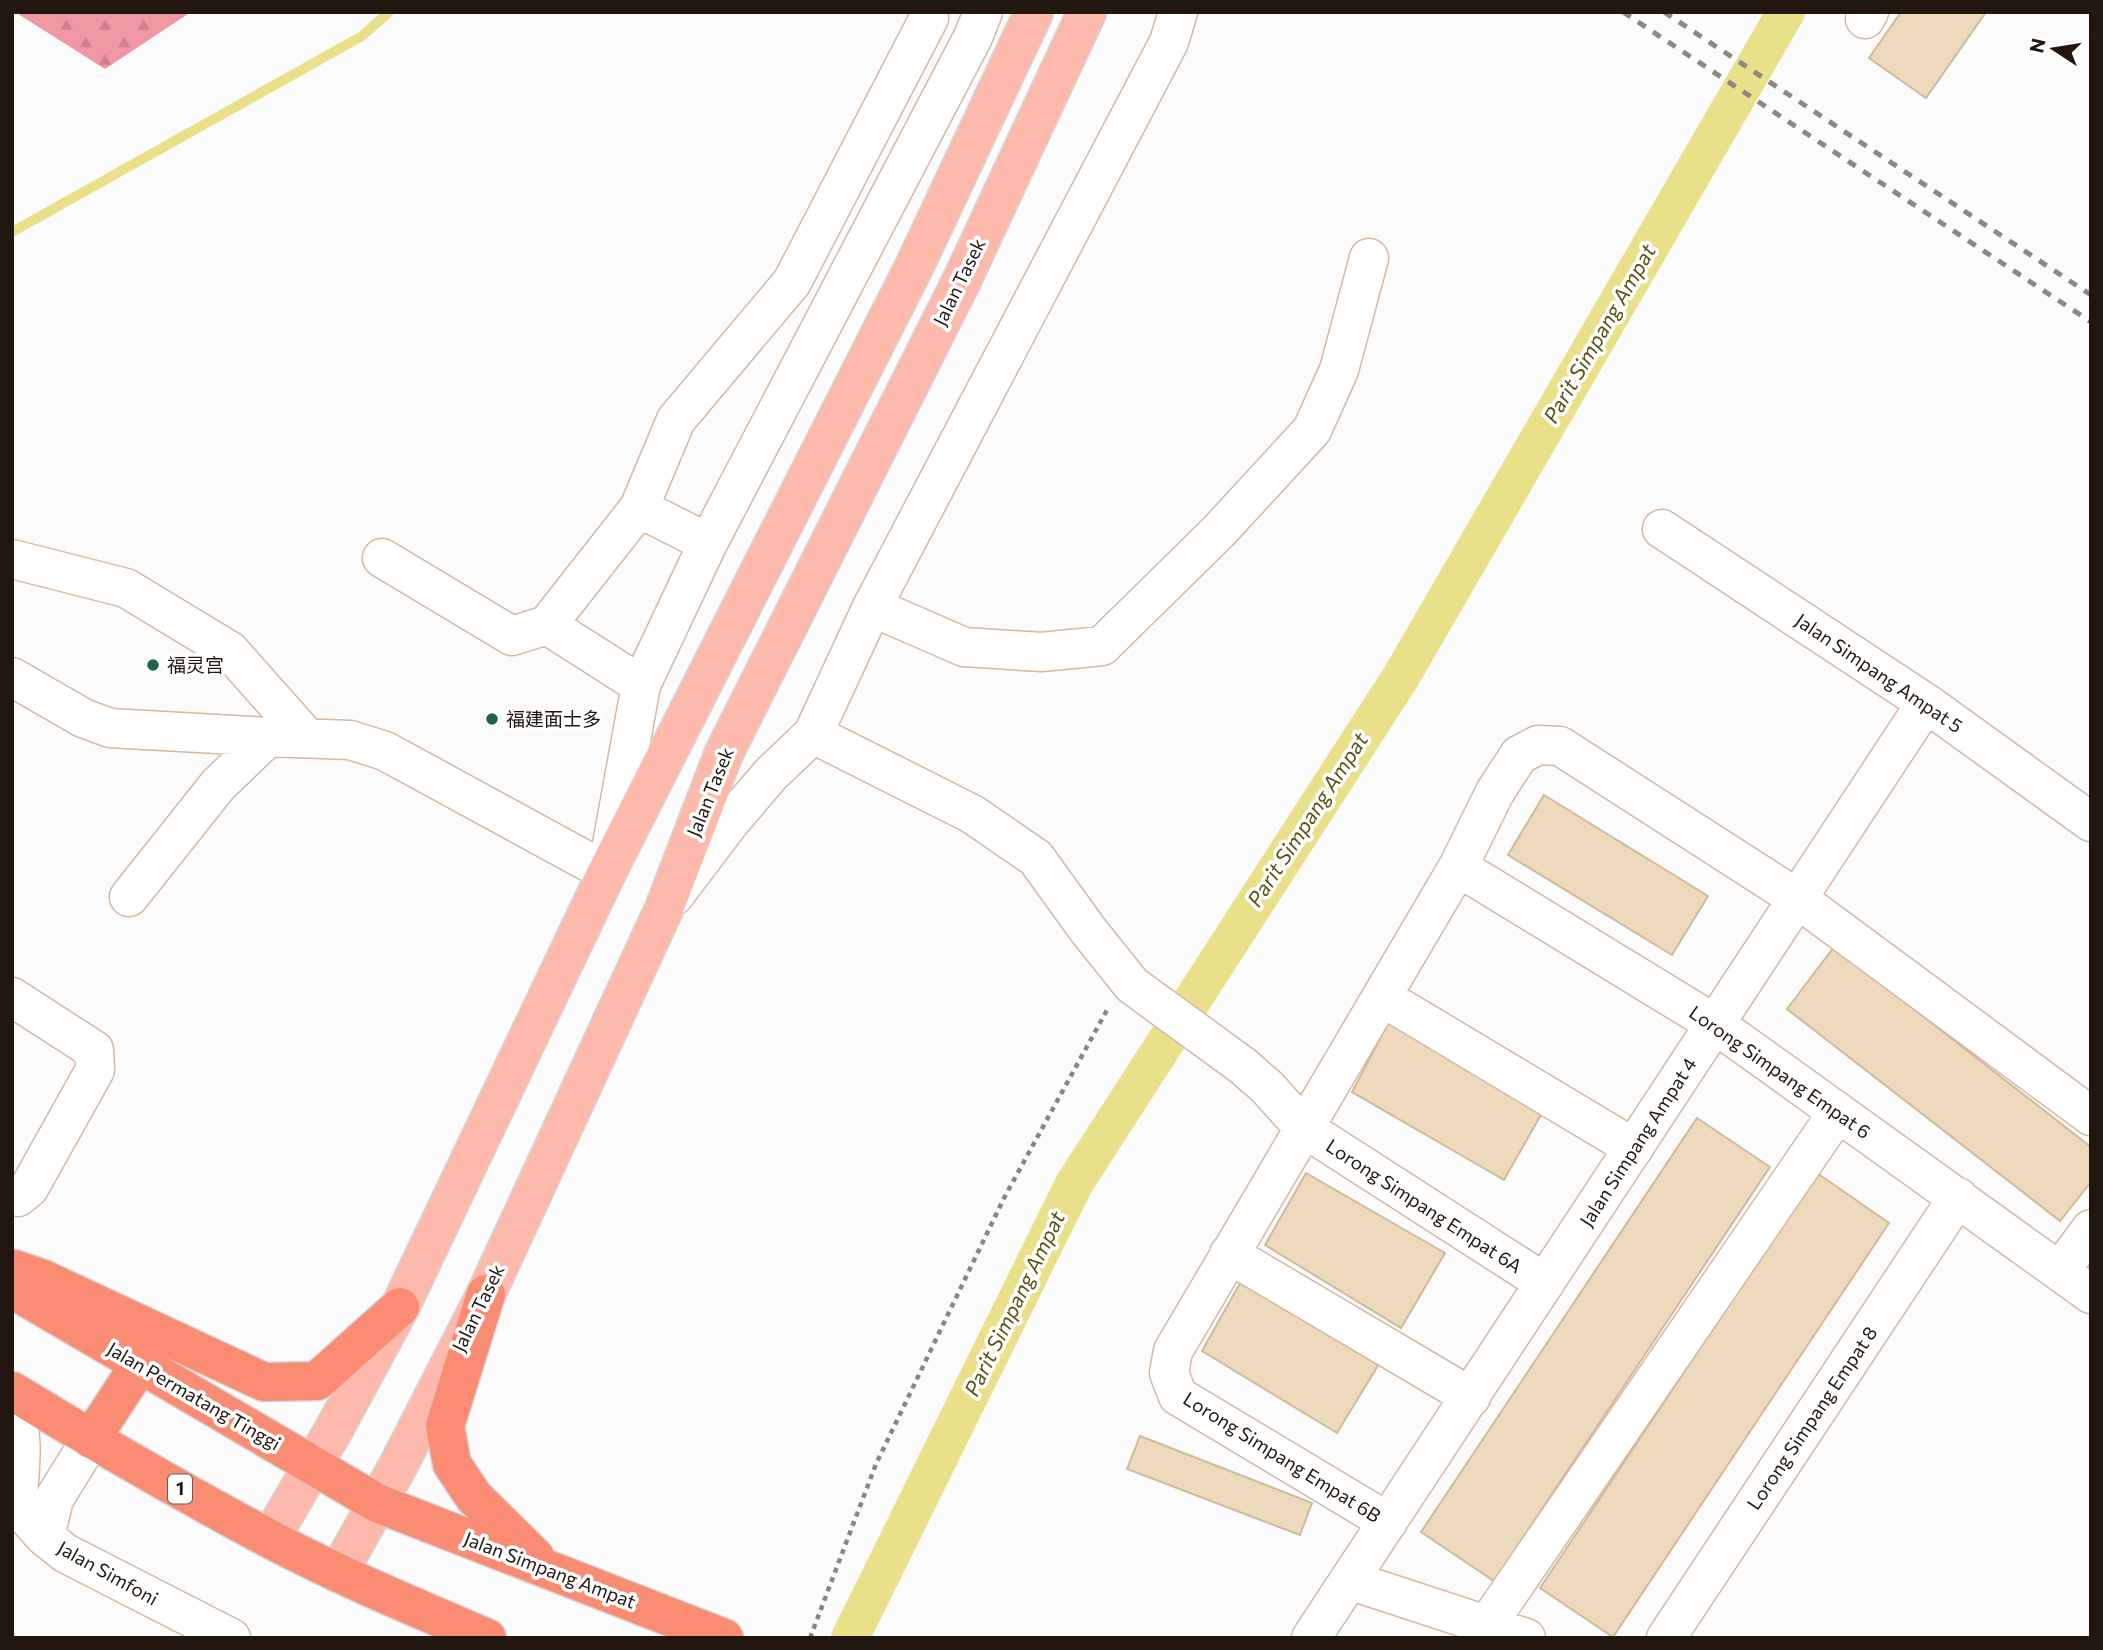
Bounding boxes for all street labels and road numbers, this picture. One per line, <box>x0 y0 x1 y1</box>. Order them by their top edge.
street label: Jalan Tasek <box>928 234 990 329</box>
street label: Jalan Simpang Ampat 5 <box>1791 608 1967 737</box>
street label: Jalan Tasek <box>681 744 738 840</box>
street label: Lorong Simpang Empat 6 <box>1685 1000 1875 1143</box>
street label: Jalan Simpang Ampat 4 <box>1574 1053 1701 1231</box>
street label: Lorong Simpang Empat 6A <box>1322 1134 1527 1278</box>
street label: Jalan Tasek <box>447 1260 509 1355</box>
street label: Lorong Simpang Empat 8 <box>1742 1322 1882 1514</box>
street label: Jalan Permatang Tinggi <box>103 1336 285 1455</box>
street label: Lorong Simpang Empat 6B <box>1179 1386 1385 1527</box>
road number: 1 <box>168 1474 192 1504</box>
street label: Jalan Simpang Ampat <box>461 1526 639 1613</box>
street label: Jalan Simfoni <box>54 1535 163 1610</box>

